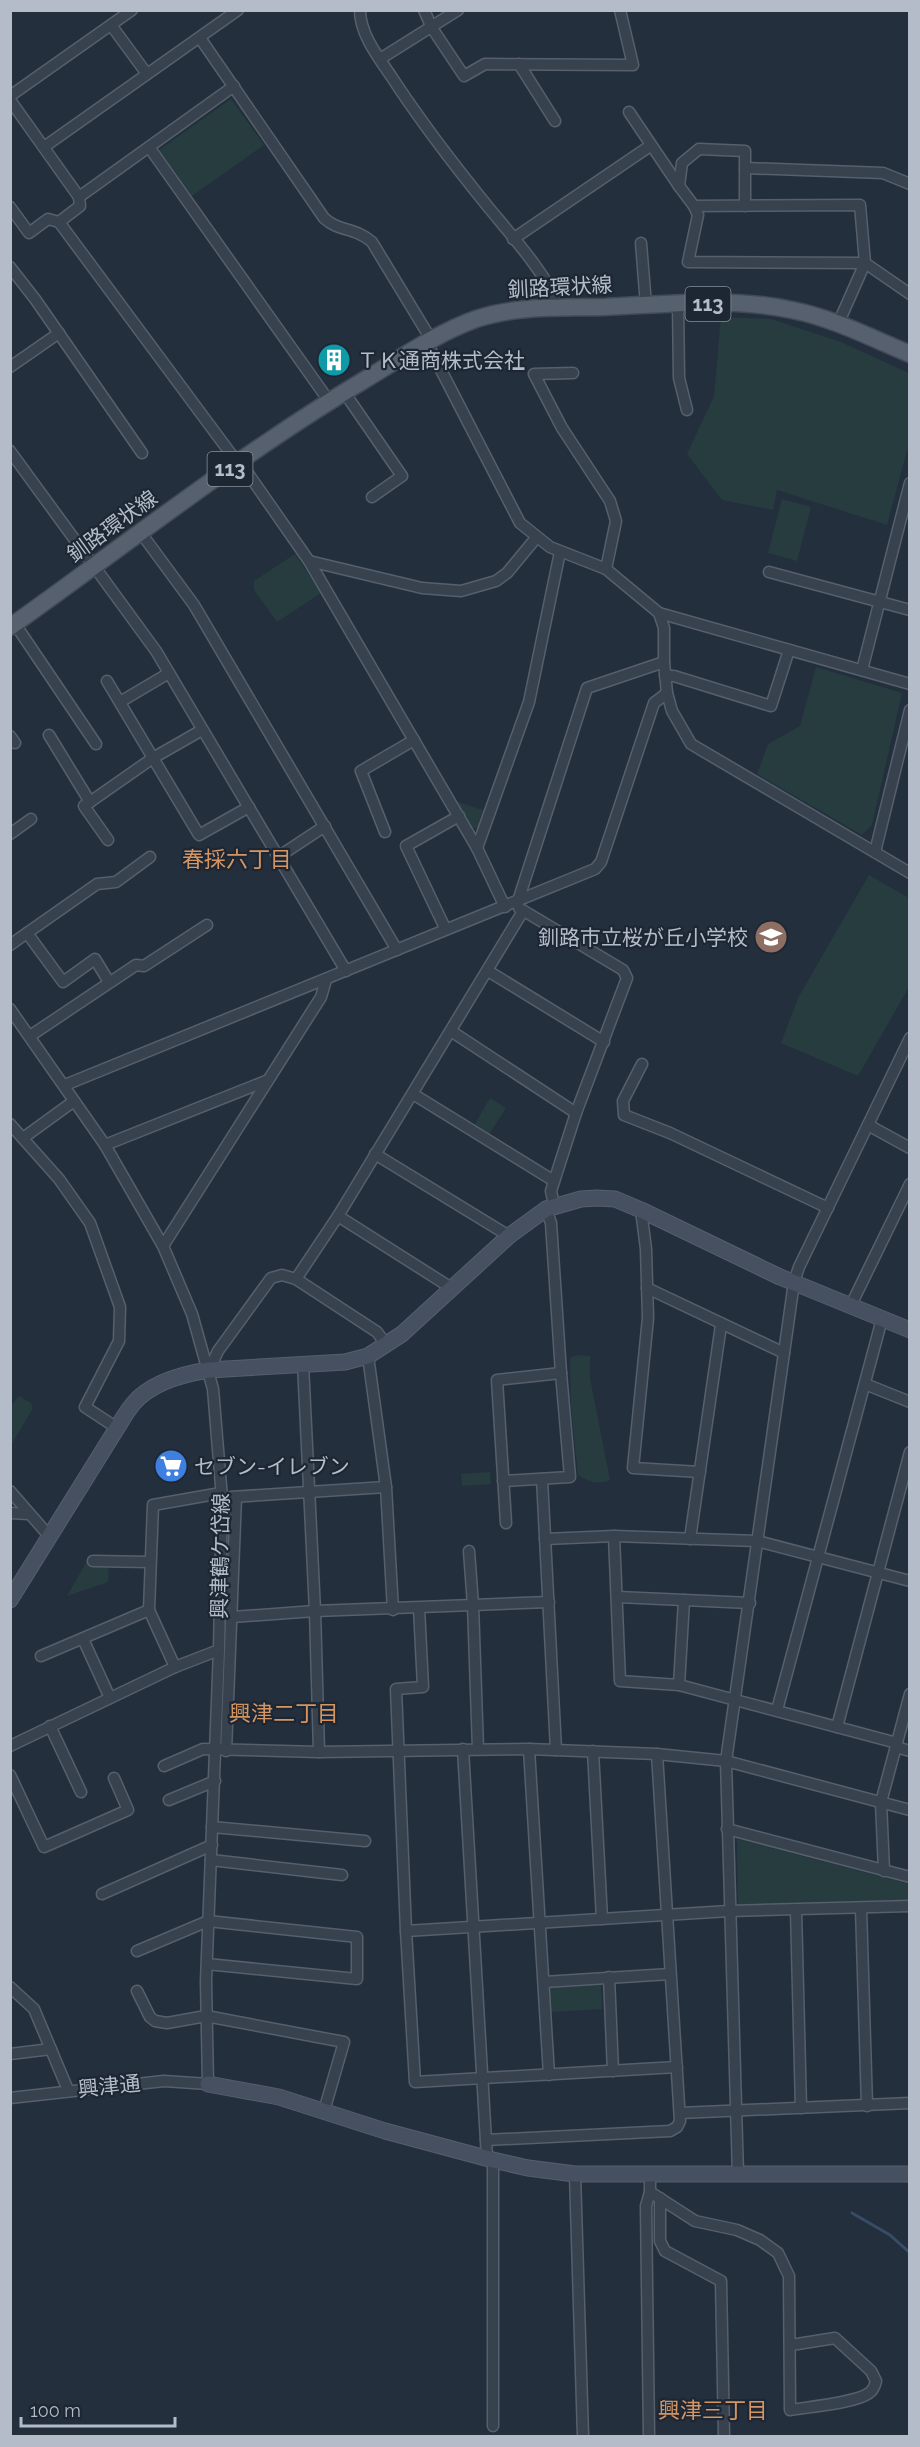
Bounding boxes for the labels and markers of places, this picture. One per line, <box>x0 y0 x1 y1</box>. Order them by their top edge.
building icon: ＴＫ通商株式会社 <box>316 342 352 378</box>
place label: ＴＫ通商株式会社 <box>357 348 525 373</box>
school or university icon: 釧路市立桜が丘小学校 <box>753 919 789 955</box>
place label: 釧路市立桜が丘小学校 <box>538 925 748 950</box>
supermarket icon: セブン-イレブン <box>153 1448 189 1484</box>
place label: セブン-イレブン <box>194 1454 350 1479</box>

